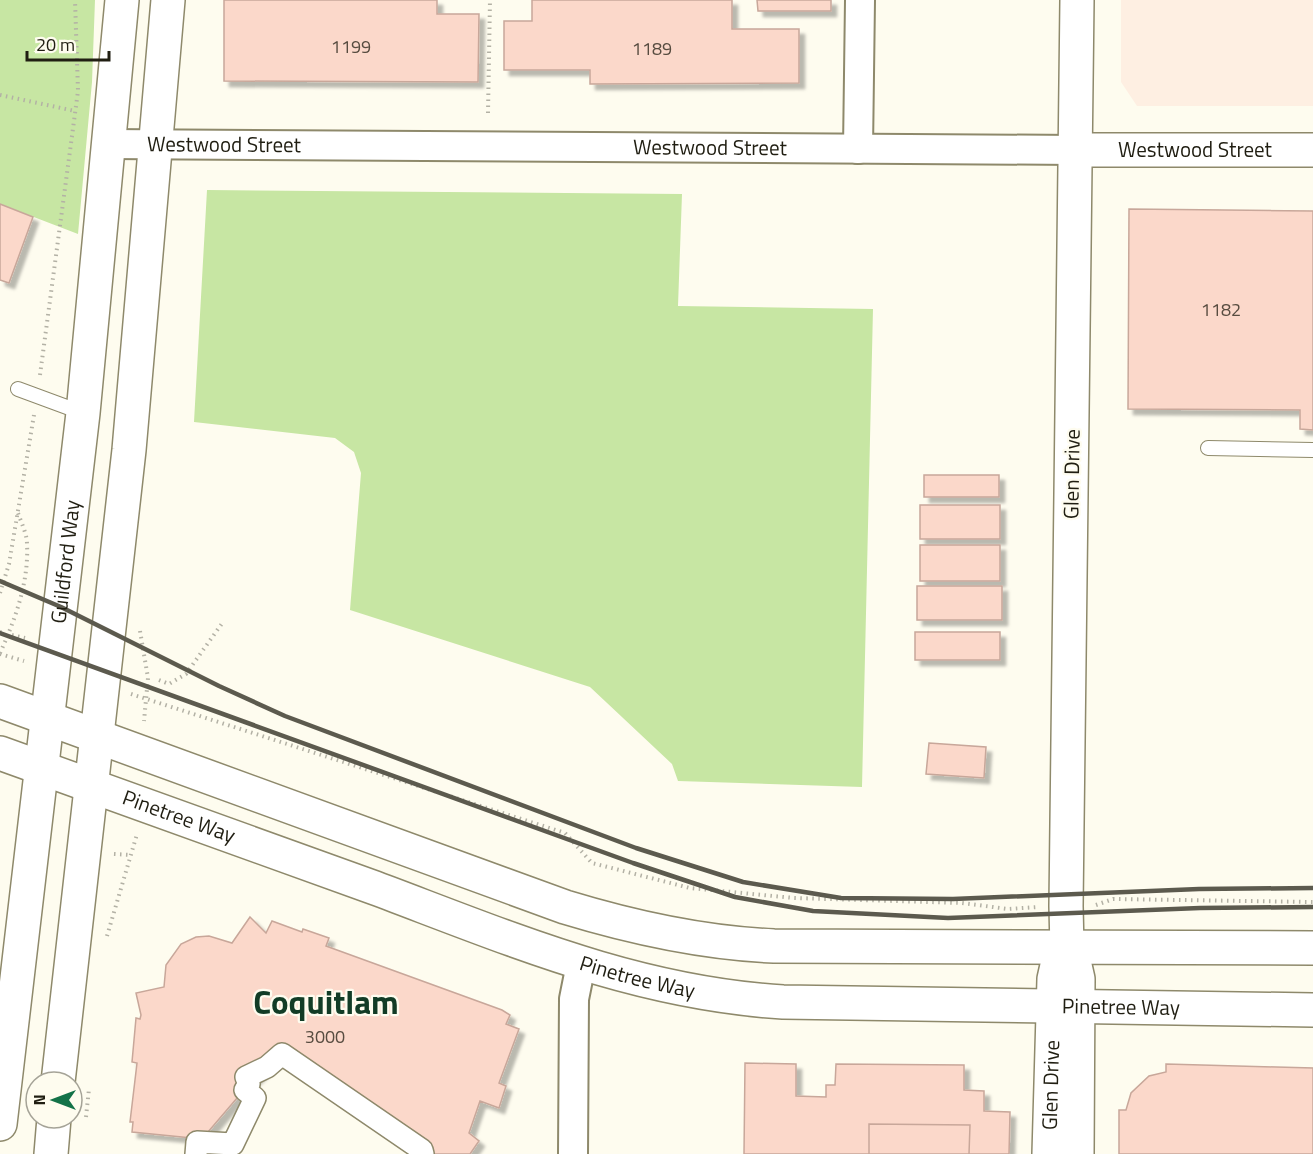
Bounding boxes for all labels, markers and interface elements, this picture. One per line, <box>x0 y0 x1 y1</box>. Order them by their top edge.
scale bar <box>27 24 110 62</box>
text: 20 m <box>36 31 75 58</box>
house number: 1199 <box>331 33 371 60</box>
house number: 1189 <box>632 35 672 62</box>
street label: Westwood Street <box>147 127 302 160</box>
street label: Westwood Street <box>633 130 788 163</box>
street label: Westwood Street <box>1118 133 1273 165</box>
house number: 1182 <box>1201 296 1241 323</box>
street label: Glen Drive <box>1054 429 1088 519</box>
street label: Guildford Way <box>42 498 88 625</box>
street label: Pinetree Way <box>118 781 240 851</box>
street label: Pinetree Way <box>576 946 698 1006</box>
district label: Coquitlam <box>253 977 399 1027</box>
street label: Pinetree Way <box>1062 989 1180 1023</box>
house number: 3000 <box>305 1023 345 1050</box>
street label: Glen Drive <box>1033 1039 1067 1131</box>
north arrow <box>24 1070 84 1130</box>
text: N <box>27 1094 51 1106</box>

